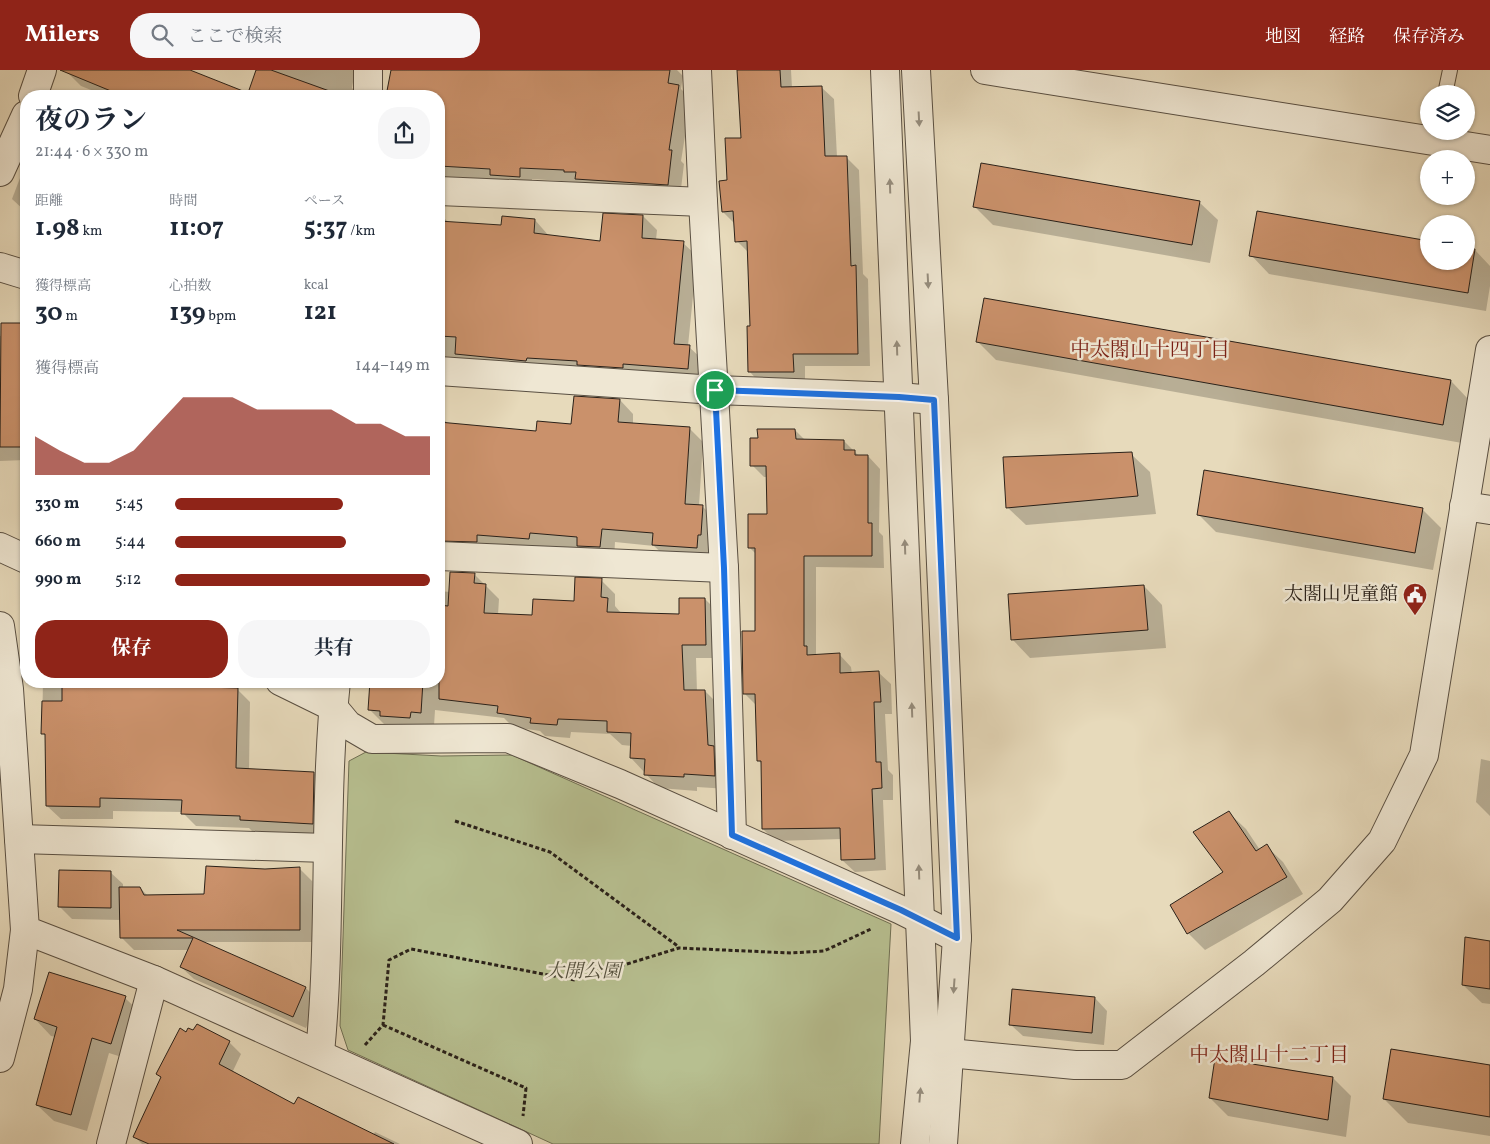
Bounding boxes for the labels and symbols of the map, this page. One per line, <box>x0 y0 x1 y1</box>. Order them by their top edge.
one-way arrow <box>915 111 923 127</box>
one-way arrow <box>885 177 893 193</box>
one-way arrow <box>924 273 932 289</box>
district label: 中太閤山十四丁目 <box>1070 337 1230 365</box>
one-way arrow <box>892 340 900 356</box>
pin <box>694 369 736 411</box>
one-way arrow <box>901 539 909 555</box>
place label: 太閤山児童館 <box>1284 582 1398 608</box>
public building icon: 太閤山児童館 <box>1402 582 1428 616</box>
one-way arrow <box>907 701 915 717</box>
one-way arrow <box>914 864 922 880</box>
park label: 大開公園 <box>545 959 624 985</box>
one-way arrow <box>949 979 957 995</box>
district label: 中太閤山十二丁目 <box>1189 1042 1349 1070</box>
one-way arrow <box>916 1087 924 1103</box>

